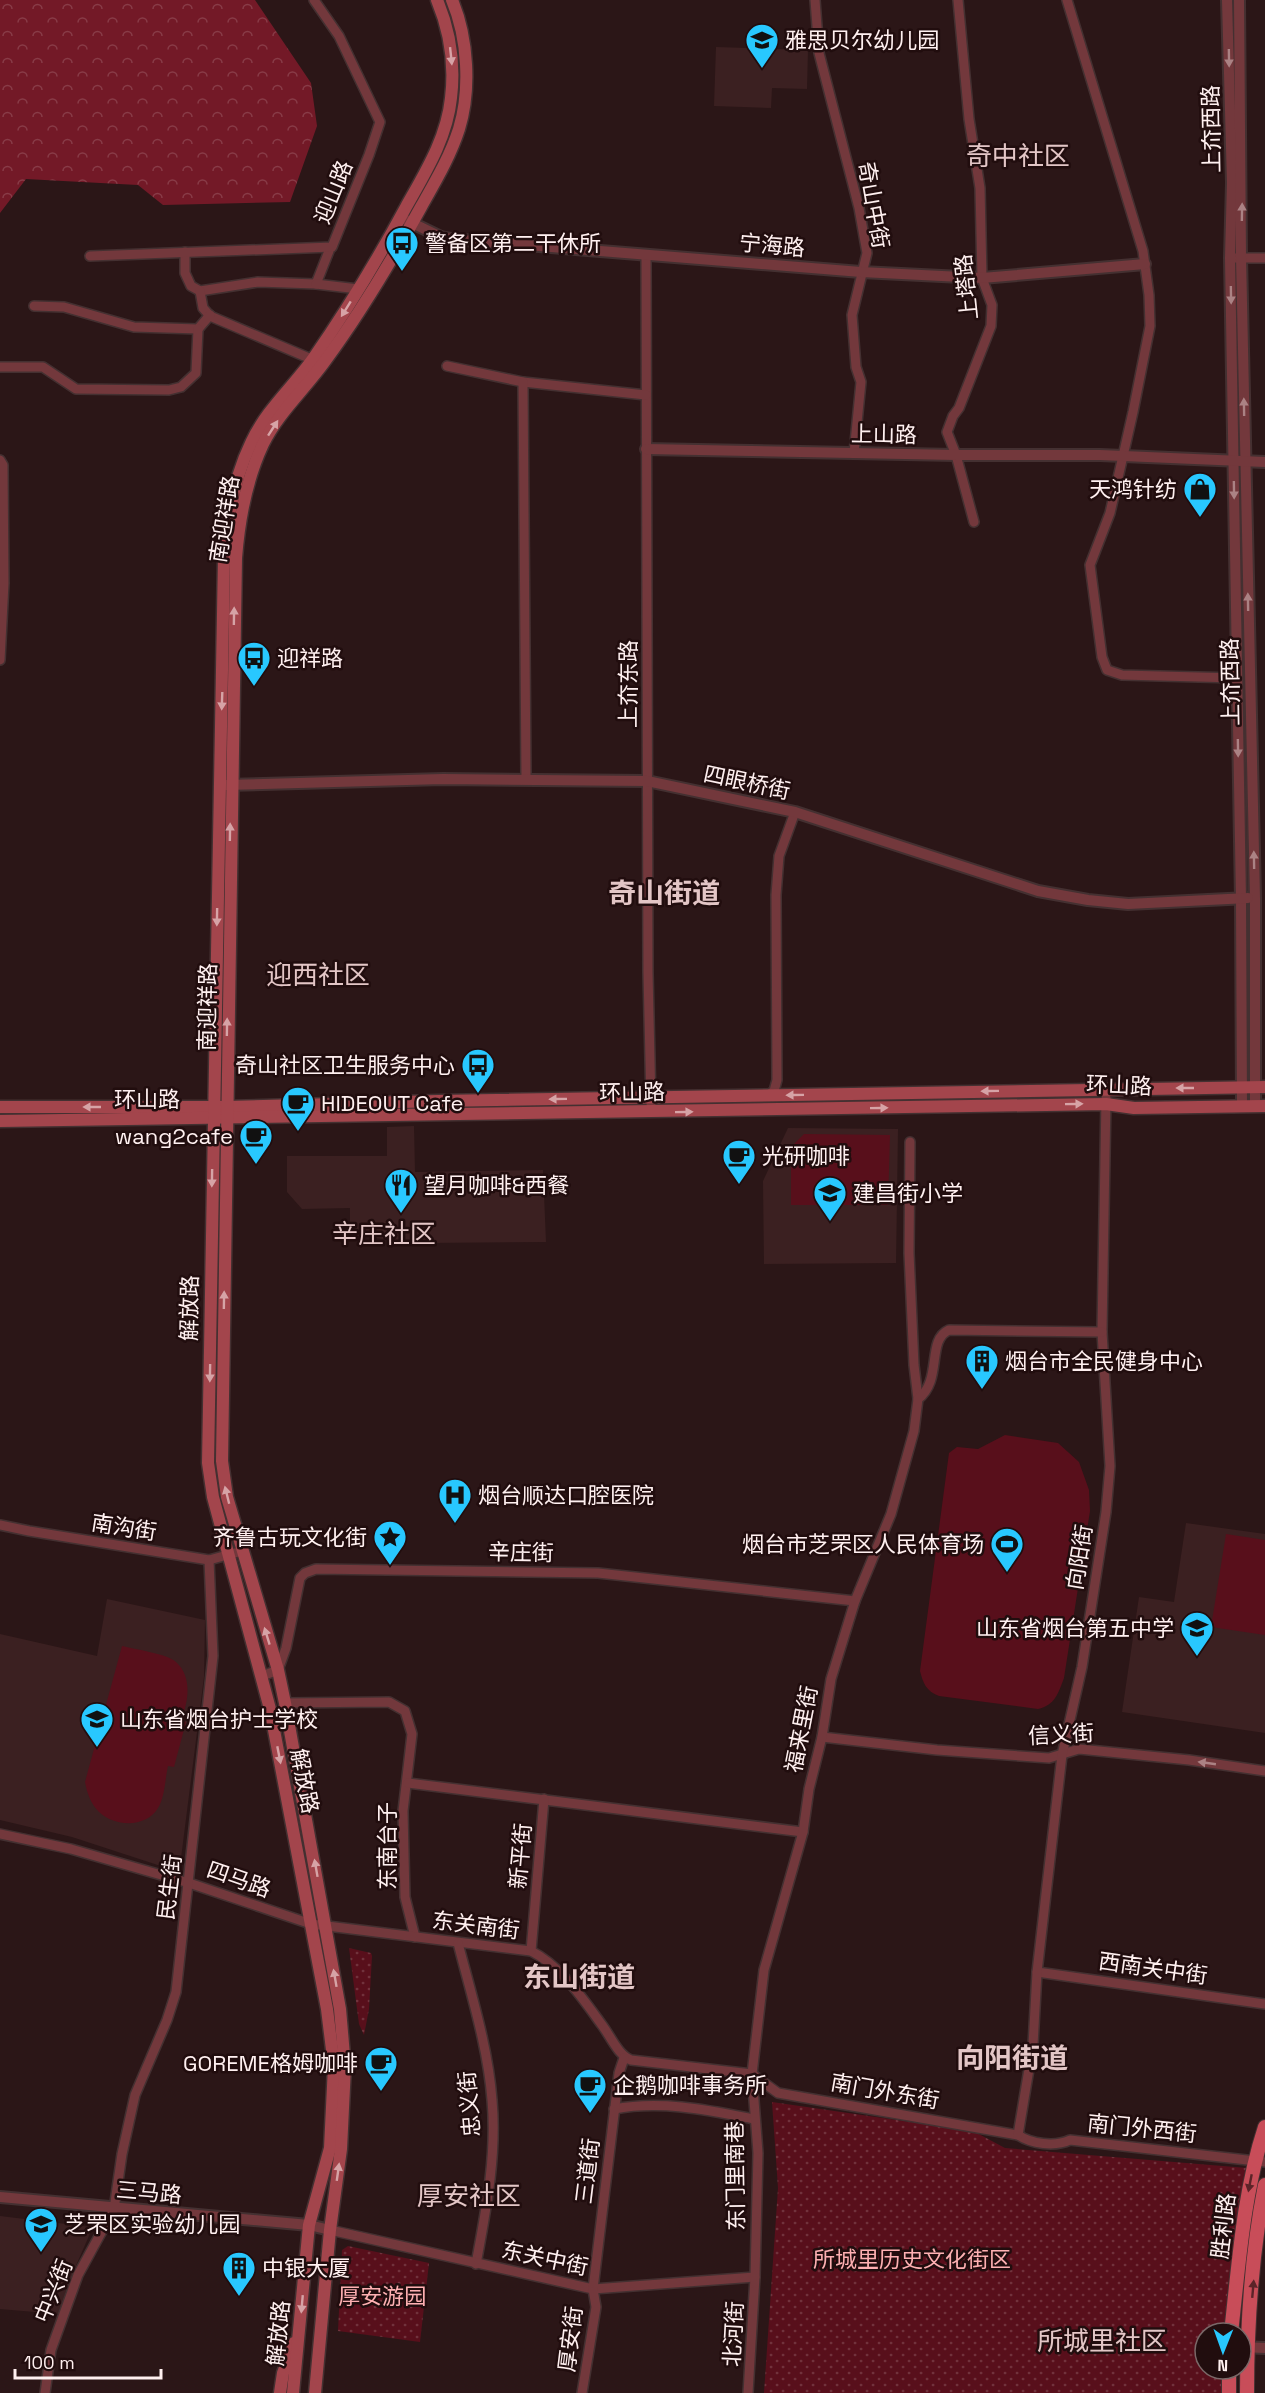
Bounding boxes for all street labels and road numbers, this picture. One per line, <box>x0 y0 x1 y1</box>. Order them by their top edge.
street label: 上夼西路 <box>1196 85 1226 173</box>
street label: 迎山路 <box>308 156 358 228</box>
street label: 奇山中街 <box>853 159 895 251</box>
street label: 宁海路 <box>738 228 806 262</box>
street label: 上塔路 <box>949 253 983 321</box>
street label: 上山路 <box>851 419 917 449</box>
street label: 南迎祥路 <box>203 473 245 565</box>
street label: 上夼西路 <box>1215 638 1245 726</box>
street label: 上夼东路 <box>614 640 642 728</box>
street label: 四眼桥街 <box>701 759 793 805</box>
street label: 南迎祥路 <box>192 963 222 1051</box>
street label: 环山路 <box>1086 1070 1152 1100</box>
street label: 环山路 <box>599 1077 665 1107</box>
street label: 环山路 <box>114 1085 180 1113</box>
street label: 解放路 <box>174 1275 204 1341</box>
street label: 南沟街 <box>89 1508 159 1546</box>
street label: 向阳街 <box>1060 1522 1098 1592</box>
street label: 辛庄街 <box>488 1537 554 1567</box>
street label: 福来里街 <box>779 1683 823 1775</box>
street label: 信义街 <box>1027 1718 1095 1750</box>
street label: 解放路 <box>285 1746 325 1816</box>
street label: 东南台子 <box>373 1802 401 1890</box>
street label: 新平街 <box>503 1822 537 1890</box>
street label: 民生街 <box>151 1853 187 1921</box>
street label: 四马路 <box>203 1855 275 1903</box>
street label: 东关南街 <box>431 1906 521 1944</box>
street label: 西南关中街 <box>1097 1946 1209 1990</box>
street label: 南门外东街 <box>828 2068 942 2114</box>
street label: 忠义街 <box>452 2070 486 2138</box>
street label: 南门外西街 <box>1086 2108 1198 2148</box>
street label: 东门里南巷 <box>720 2121 750 2231</box>
street label: 三道街 <box>569 2137 605 2205</box>
street label: 三马路 <box>115 2175 183 2209</box>
street label: 胜利路 <box>1205 2192 1241 2260</box>
street label: 东关中街 <box>499 2235 591 2281</box>
street label: 中兴街 <box>28 2255 78 2327</box>
street label: 解放路 <box>261 2299 295 2367</box>
street label: 北河街 <box>717 2300 749 2368</box>
street label: 厚安街 <box>552 2305 588 2373</box>

